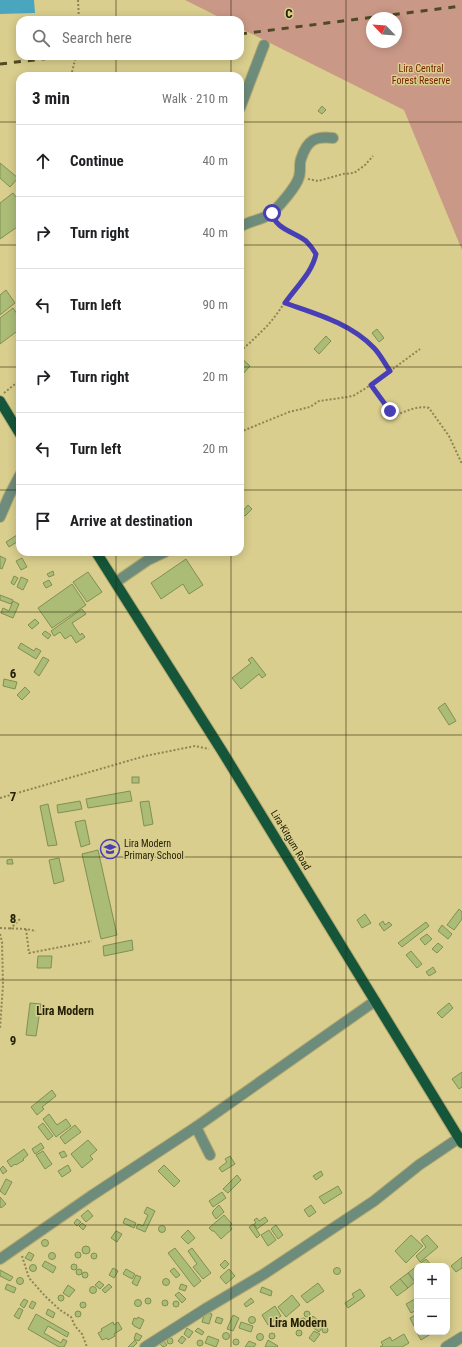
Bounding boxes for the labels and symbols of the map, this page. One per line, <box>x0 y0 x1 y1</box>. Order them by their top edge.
text: C <box>285 6 293 21</box>
north arrow <box>366 12 402 48</box>
park label: Lira Central Forest Reserve <box>392 63 451 86</box>
route start <box>263 204 281 222</box>
route end <box>381 402 399 420</box>
text: 6 <box>10 666 17 681</box>
text: 7 <box>10 789 17 804</box>
street label: Lira-Kitgum Road <box>269 808 313 872</box>
school or university icon: Lira Modern Primary School <box>99 838 121 860</box>
place label: Lira Modern Primary School <box>124 838 184 861</box>
text: 8 <box>10 911 16 926</box>
district label: Lira Modern <box>36 1004 94 1018</box>
text: 9 <box>10 1033 16 1048</box>
district label: Lira Modern <box>269 1316 327 1330</box>

